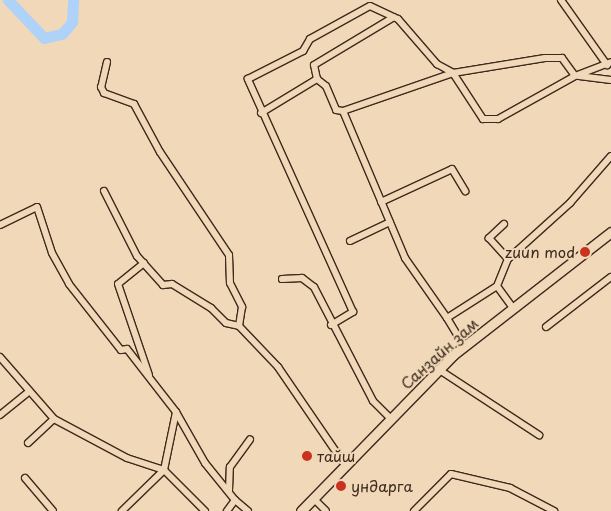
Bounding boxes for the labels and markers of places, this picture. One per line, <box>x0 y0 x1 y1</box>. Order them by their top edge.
place label: zuun mod <box>506 243 575 261</box>
marker: zuun mod <box>579 246 591 258</box>
place label: тайш <box>317 447 355 465</box>
marker: тайш <box>301 450 313 462</box>
place label: ундарга <box>351 477 413 495</box>
marker: ундарга <box>335 480 347 492</box>

